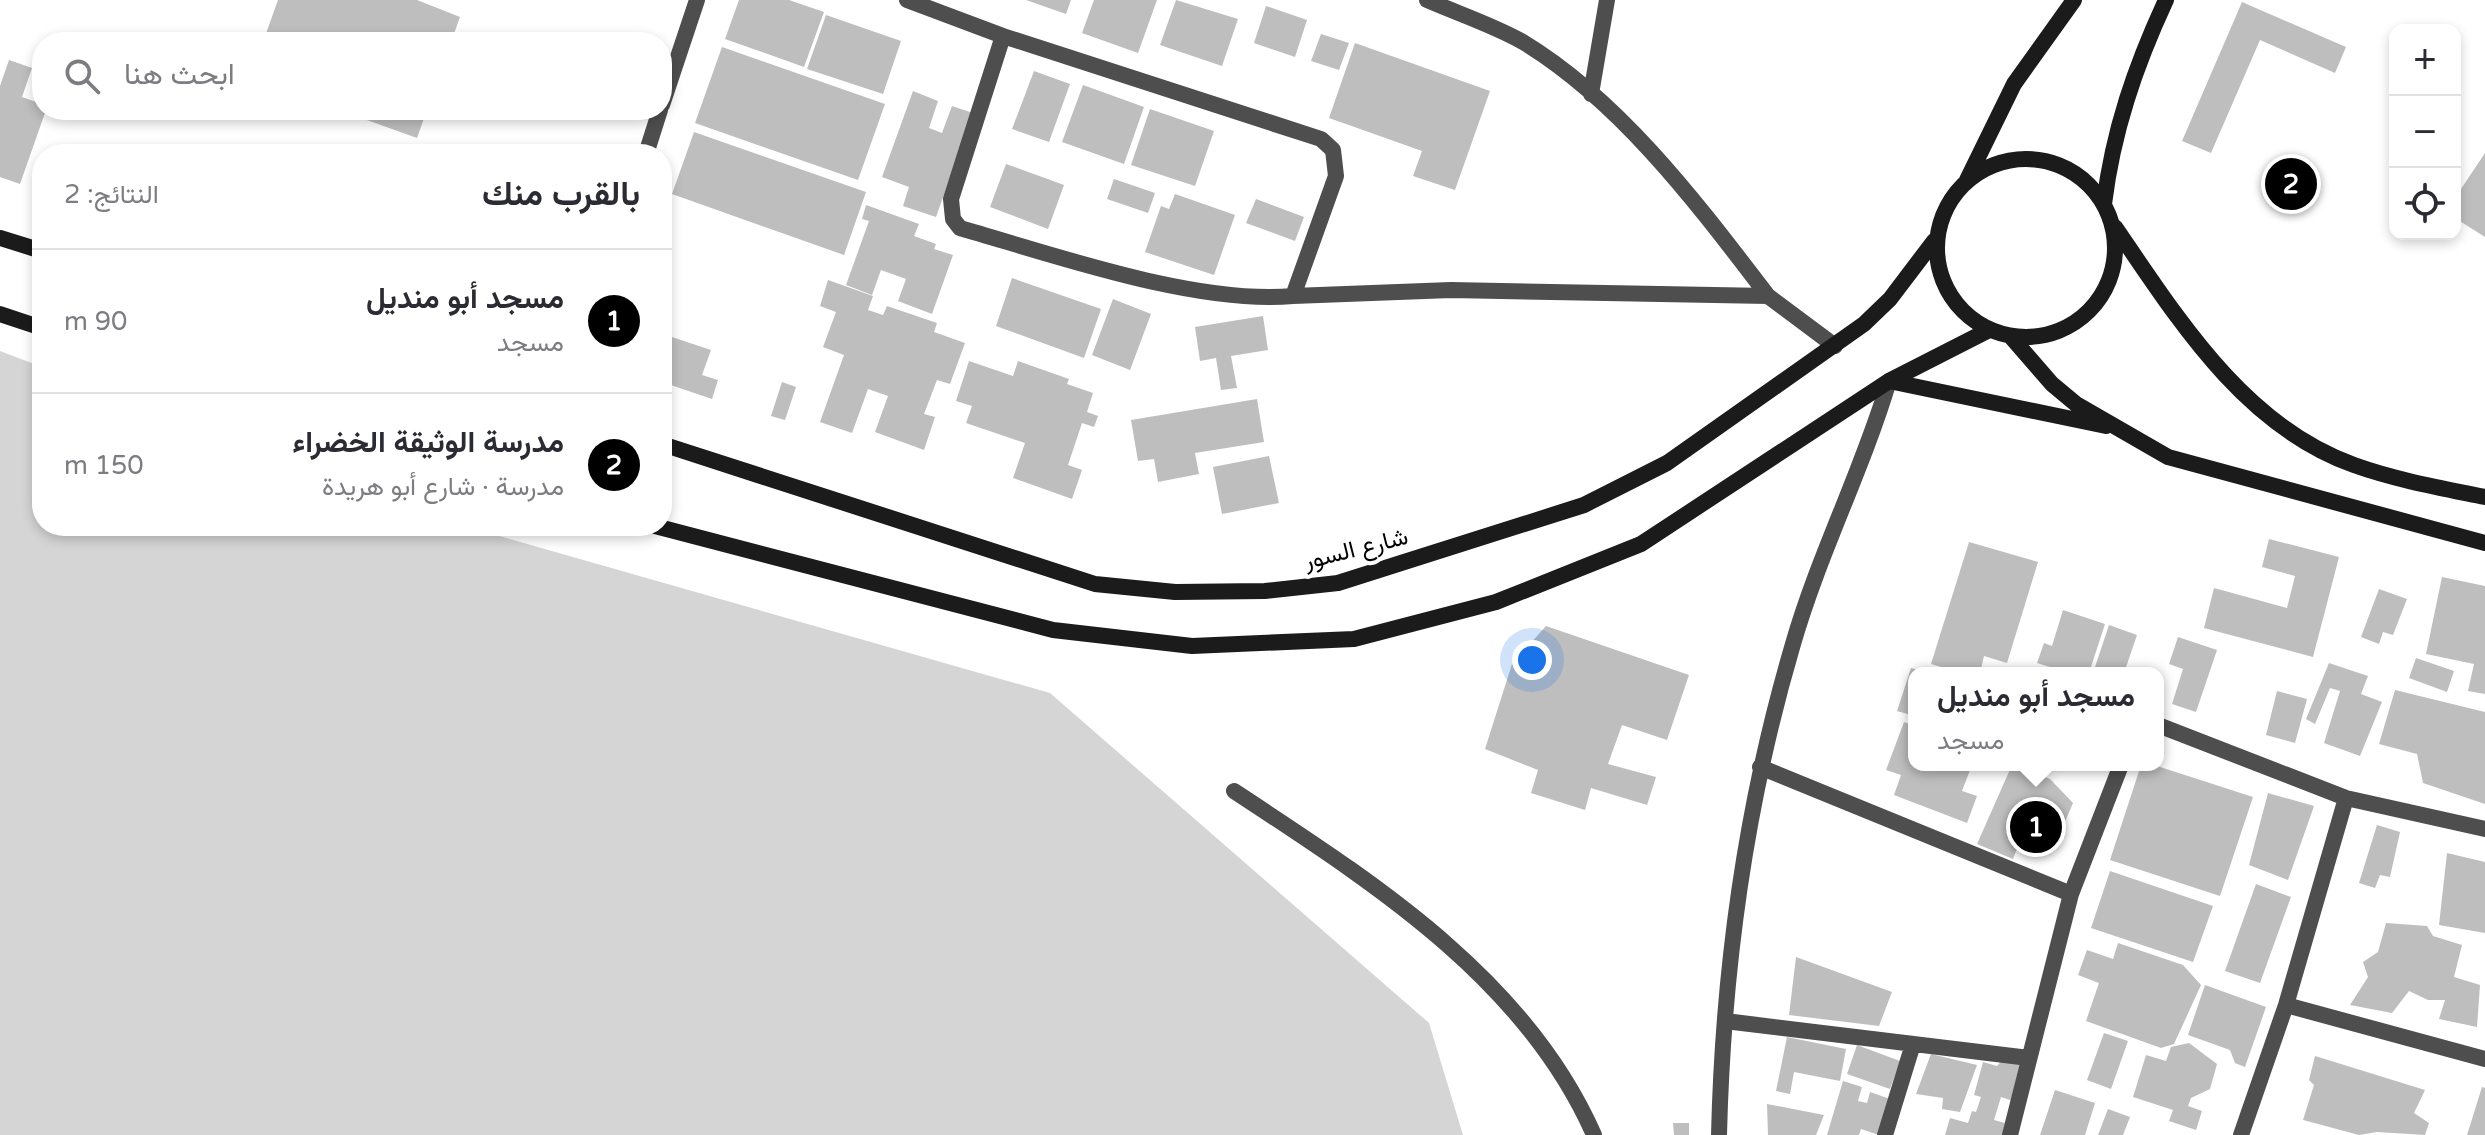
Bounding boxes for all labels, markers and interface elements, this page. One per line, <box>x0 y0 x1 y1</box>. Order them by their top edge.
map controls <box>2389 24 2461 240</box>
button: + <box>2389 24 2461 96</box>
search box <box>32 32 672 120</box>
icon: search <box>60 54 104 98</box>
text: ابحث هنا <box>124 56 235 93</box>
button: − <box>2389 96 2461 168</box>
pin: 2 <box>2265 154 2317 214</box>
button: locate <box>2389 168 2461 240</box>
text: بالقرب منك <box>482 174 640 215</box>
text: النتائج: 2 <box>64 179 159 210</box>
text: مسجد أبو منديل <box>366 280 564 317</box>
text: 90 m <box>64 306 127 337</box>
text: 1 <box>606 306 622 337</box>
text: مسجد <box>497 327 564 358</box>
text: مدرسة الوثيقة الخضراء <box>292 424 564 461</box>
text: 150 m <box>64 450 144 481</box>
text: 2 <box>606 450 622 481</box>
text: مدرسة · شارع أبو هريدة <box>322 471 564 502</box>
street label: شارع السور <box>1300 522 1411 577</box>
your location <box>1512 640 1552 680</box>
popup <box>1908 667 2164 771</box>
text: مسجد أبو منديل <box>1937 678 2135 715</box>
text: مسجد <box>1937 725 2004 756</box>
pin: 1 <box>2010 797 2062 857</box>

